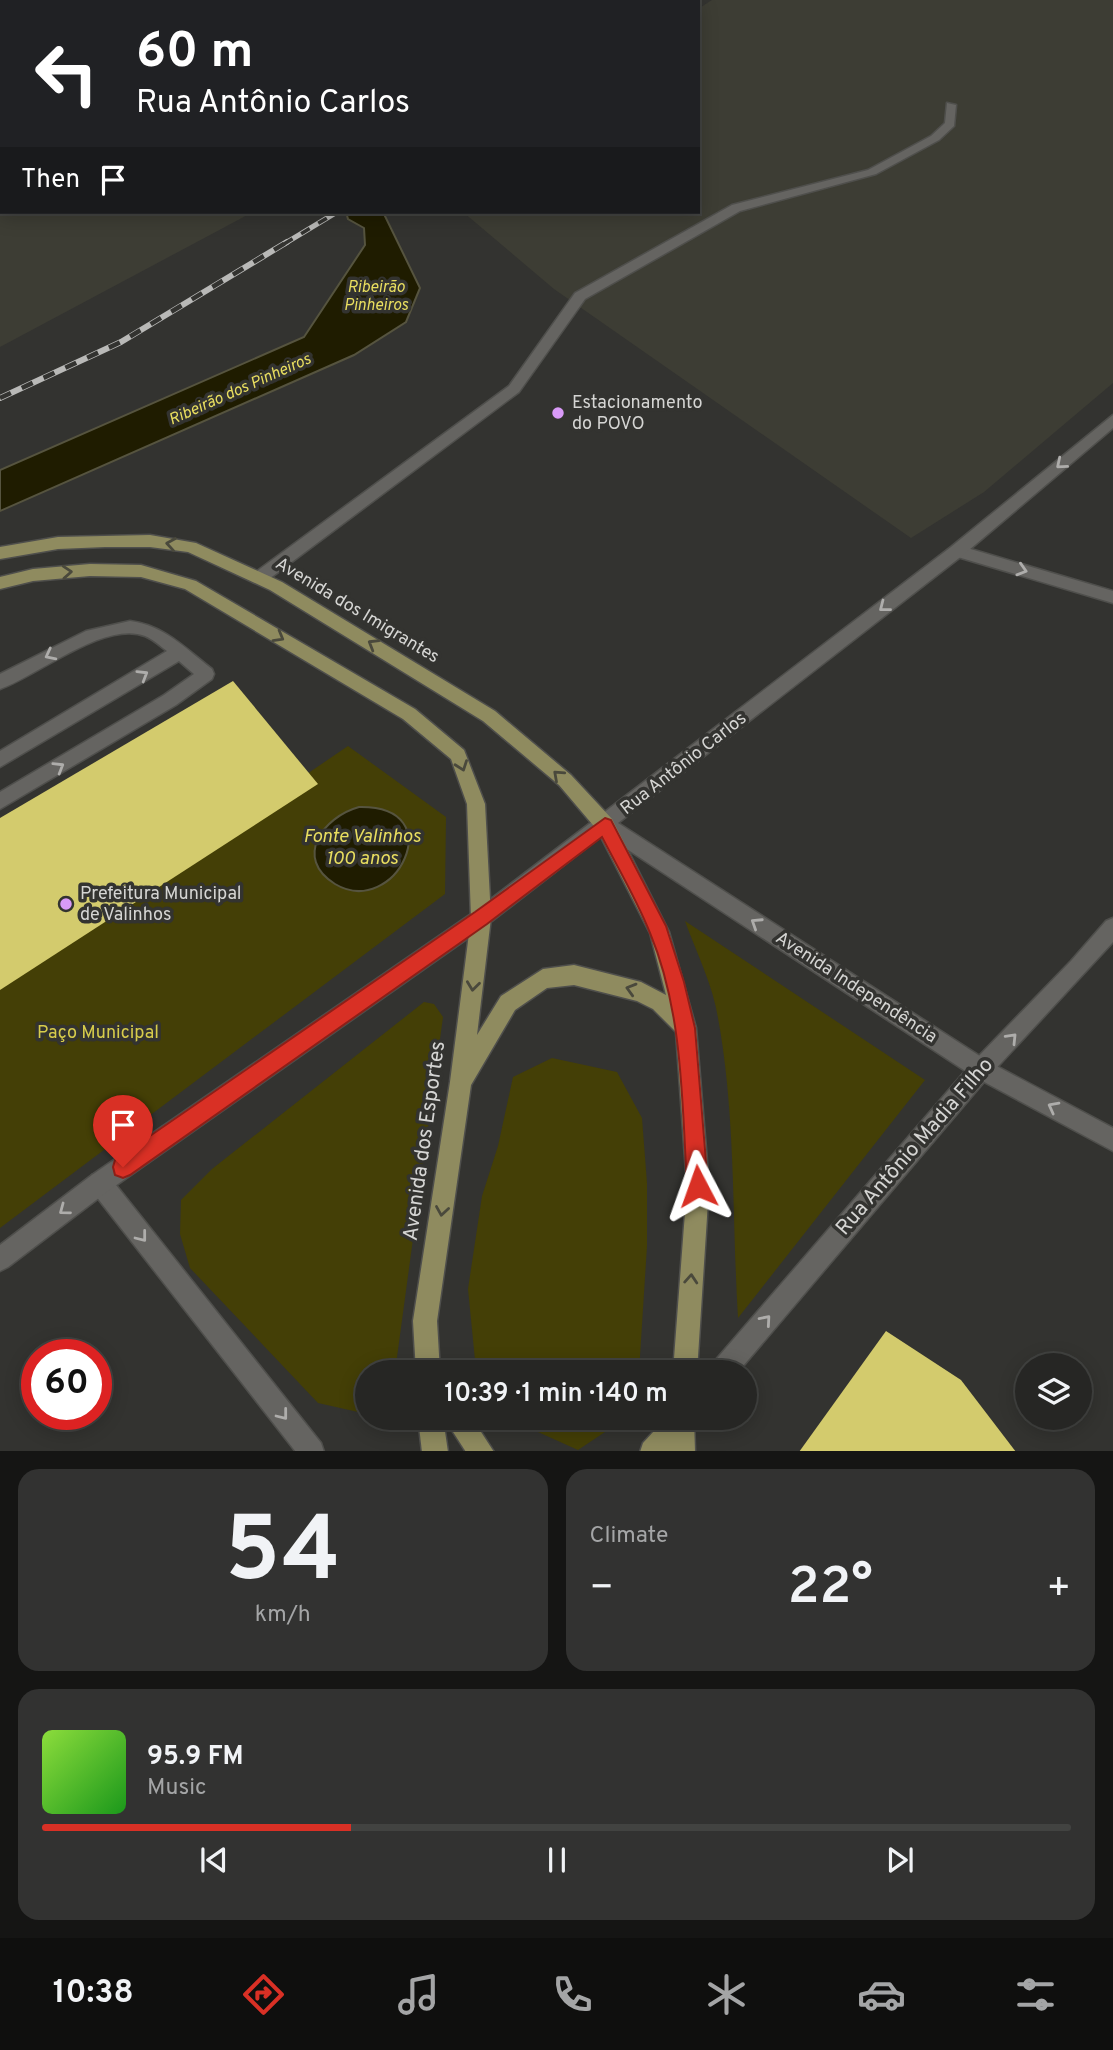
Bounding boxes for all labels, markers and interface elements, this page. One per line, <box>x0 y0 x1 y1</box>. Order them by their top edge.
text: 60 m <box>136 23 254 85</box>
icon: left <box>21 28 112 119</box>
text: Rua Antônio Carlos <box>136 84 410 124</box>
icon: arrive <box>94 161 132 199</box>
text: Then <box>21 164 80 197</box>
water label: Ribeirão Pinheiros <box>344 278 409 316</box>
water label: Ribeirão dos Pinheiros <box>166 349 315 430</box>
place label: Estacionamento do POVO <box>572 392 702 436</box>
marker: Estacionamento do POVO <box>550 405 566 421</box>
one-way arrow <box>1056 455 1068 468</box>
one-way arrow <box>165 537 176 552</box>
street label: Avenida dos Imigrantes <box>271 553 443 669</box>
one-way arrow <box>1016 562 1028 577</box>
one-way arrow <box>62 565 73 580</box>
one-way arrow <box>880 599 892 612</box>
one-way arrow <box>271 629 284 642</box>
one-way arrow <box>368 639 381 652</box>
one-way arrow <box>45 647 57 661</box>
one-way arrow <box>135 670 148 683</box>
street label: Rua Antônio Carlos <box>616 707 752 821</box>
one-way arrow <box>454 760 468 772</box>
one-way arrow <box>51 762 64 775</box>
one-way arrow <box>553 771 566 783</box>
water label: Fonte Valinhos 100 anos <box>303 825 421 871</box>
place label: Prefeitura Municipal de Valinhos <box>80 883 242 927</box>
marker: Prefeitura Municipal de Valinhos <box>58 896 74 912</box>
one-way arrow <box>751 918 764 931</box>
street label: Avenida Independência <box>771 927 941 1049</box>
one-way arrow <box>465 980 480 991</box>
one-way arrow <box>625 983 637 998</box>
park label: Paço Municipal <box>37 1022 159 1045</box>
one-way arrow <box>1003 1033 1016 1046</box>
street label: Avenida dos Esportes <box>398 1039 452 1243</box>
street label: Rua Antônio Madia Filho <box>830 1052 1000 1242</box>
pin <box>93 1095 153 1167</box>
one-way arrow <box>1048 1102 1060 1116</box>
icon: arrive <box>104 1106 142 1144</box>
position arrow <box>661 1149 735 1223</box>
one-way arrow <box>59 1202 72 1215</box>
one-way arrow <box>435 1205 450 1217</box>
one-way arrow <box>134 1229 147 1241</box>
one-way arrow <box>683 1274 698 1285</box>
one-way arrow <box>758 1315 770 1328</box>
speed limit sign: 60 <box>21 1339 112 1430</box>
map controls <box>1015 1353 1092 1430</box>
button: layers <box>1015 1353 1092 1430</box>
text: 10:39 · 1 min · 140 m <box>444 1378 668 1411</box>
one-way arrow <box>275 1408 288 1420</box>
text: 54 <box>225 1498 341 1613</box>
text: Climate <box>590 1522 668 1551</box>
text: 22° <box>788 1556 873 1622</box>
text: − <box>590 1565 614 1614</box>
text: + <box>1046 1565 1071 1614</box>
text: km/h <box>255 1601 311 1630</box>
text: 95.9 FM <box>147 1741 244 1774</box>
text: Music <box>147 1774 207 1803</box>
icon: previous <box>195 1841 233 1879</box>
icon: pause <box>538 1841 576 1879</box>
icon: next <box>881 1841 919 1879</box>
icon: directions <box>239 1970 288 2019</box>
icon: music <box>394 1970 443 2019</box>
icon: phone <box>548 1970 597 2019</box>
icon: climate <box>702 1970 751 2019</box>
icon: car <box>857 1970 906 2019</box>
icon: filters <box>1011 1970 1060 2019</box>
text: 10:38 <box>53 1974 134 2014</box>

